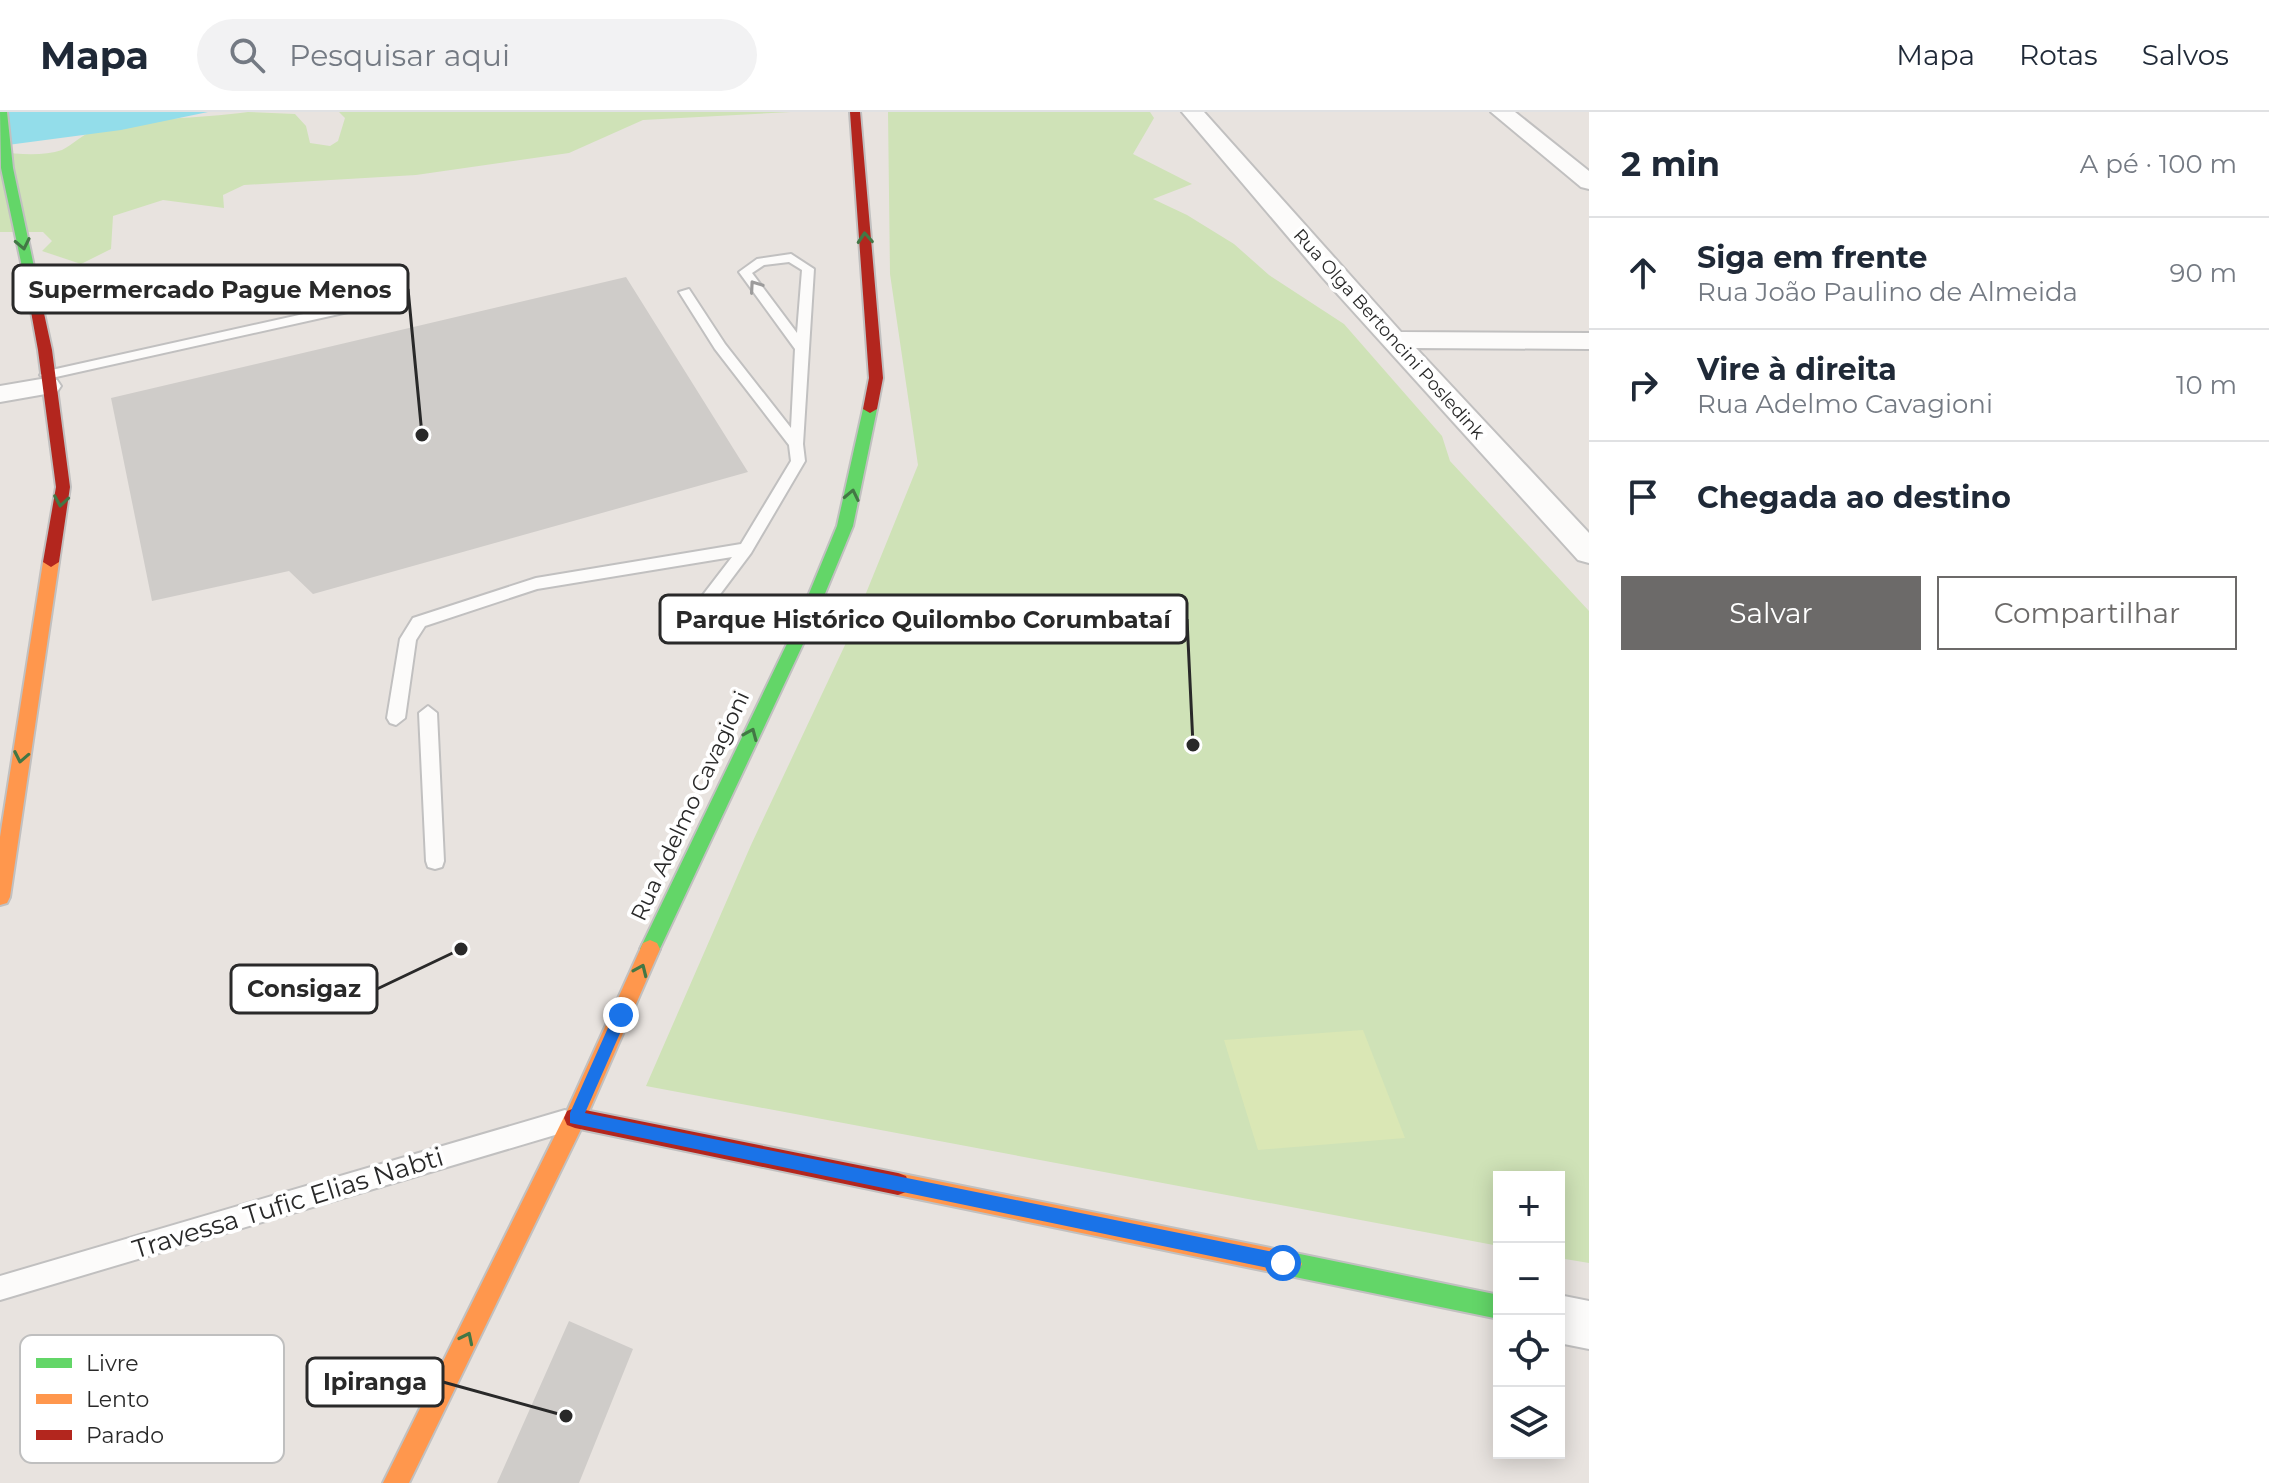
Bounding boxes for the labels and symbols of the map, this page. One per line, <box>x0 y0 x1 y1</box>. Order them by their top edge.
street label: Rua Olga Bertoncini Posledink <box>1289 224 1489 444</box>
one-way arrow <box>857 231 874 244</box>
one-way arrow <box>14 237 31 251</box>
callout: Supermercado Pague Menos <box>13 265 408 313</box>
text: Supermercado Pague Menos <box>28 275 392 304</box>
one-way arrow <box>750 281 765 295</box>
one-way arrow <box>842 489 859 502</box>
one-way arrow <box>53 494 70 507</box>
callout: Parque Histórico Quilombo Corumbataí <box>660 595 1187 643</box>
text: Parque Histórico Quilombo Corumbataí <box>675 605 1172 634</box>
street label: Rua Adelmo Cavagioni <box>625 687 755 925</box>
one-way arrow <box>741 728 757 742</box>
one-way arrow <box>14 751 31 764</box>
one-way arrow <box>631 964 647 978</box>
callout: Consigaz <box>231 965 377 1013</box>
text: Consigaz <box>247 974 361 1003</box>
route end <box>603 997 639 1033</box>
street label: Travessa Tufic Elias Nabti <box>129 1140 447 1266</box>
route start <box>1265 1245 1301 1281</box>
one-way arrow <box>458 1331 473 1346</box>
legend <box>20 1335 284 1463</box>
text: Livre <box>86 1350 139 1377</box>
callout: Ipiranga <box>307 1358 443 1406</box>
text: Ipiranga <box>323 1367 427 1396</box>
text: Lento <box>86 1386 149 1413</box>
text: Parado <box>86 1422 164 1449</box>

